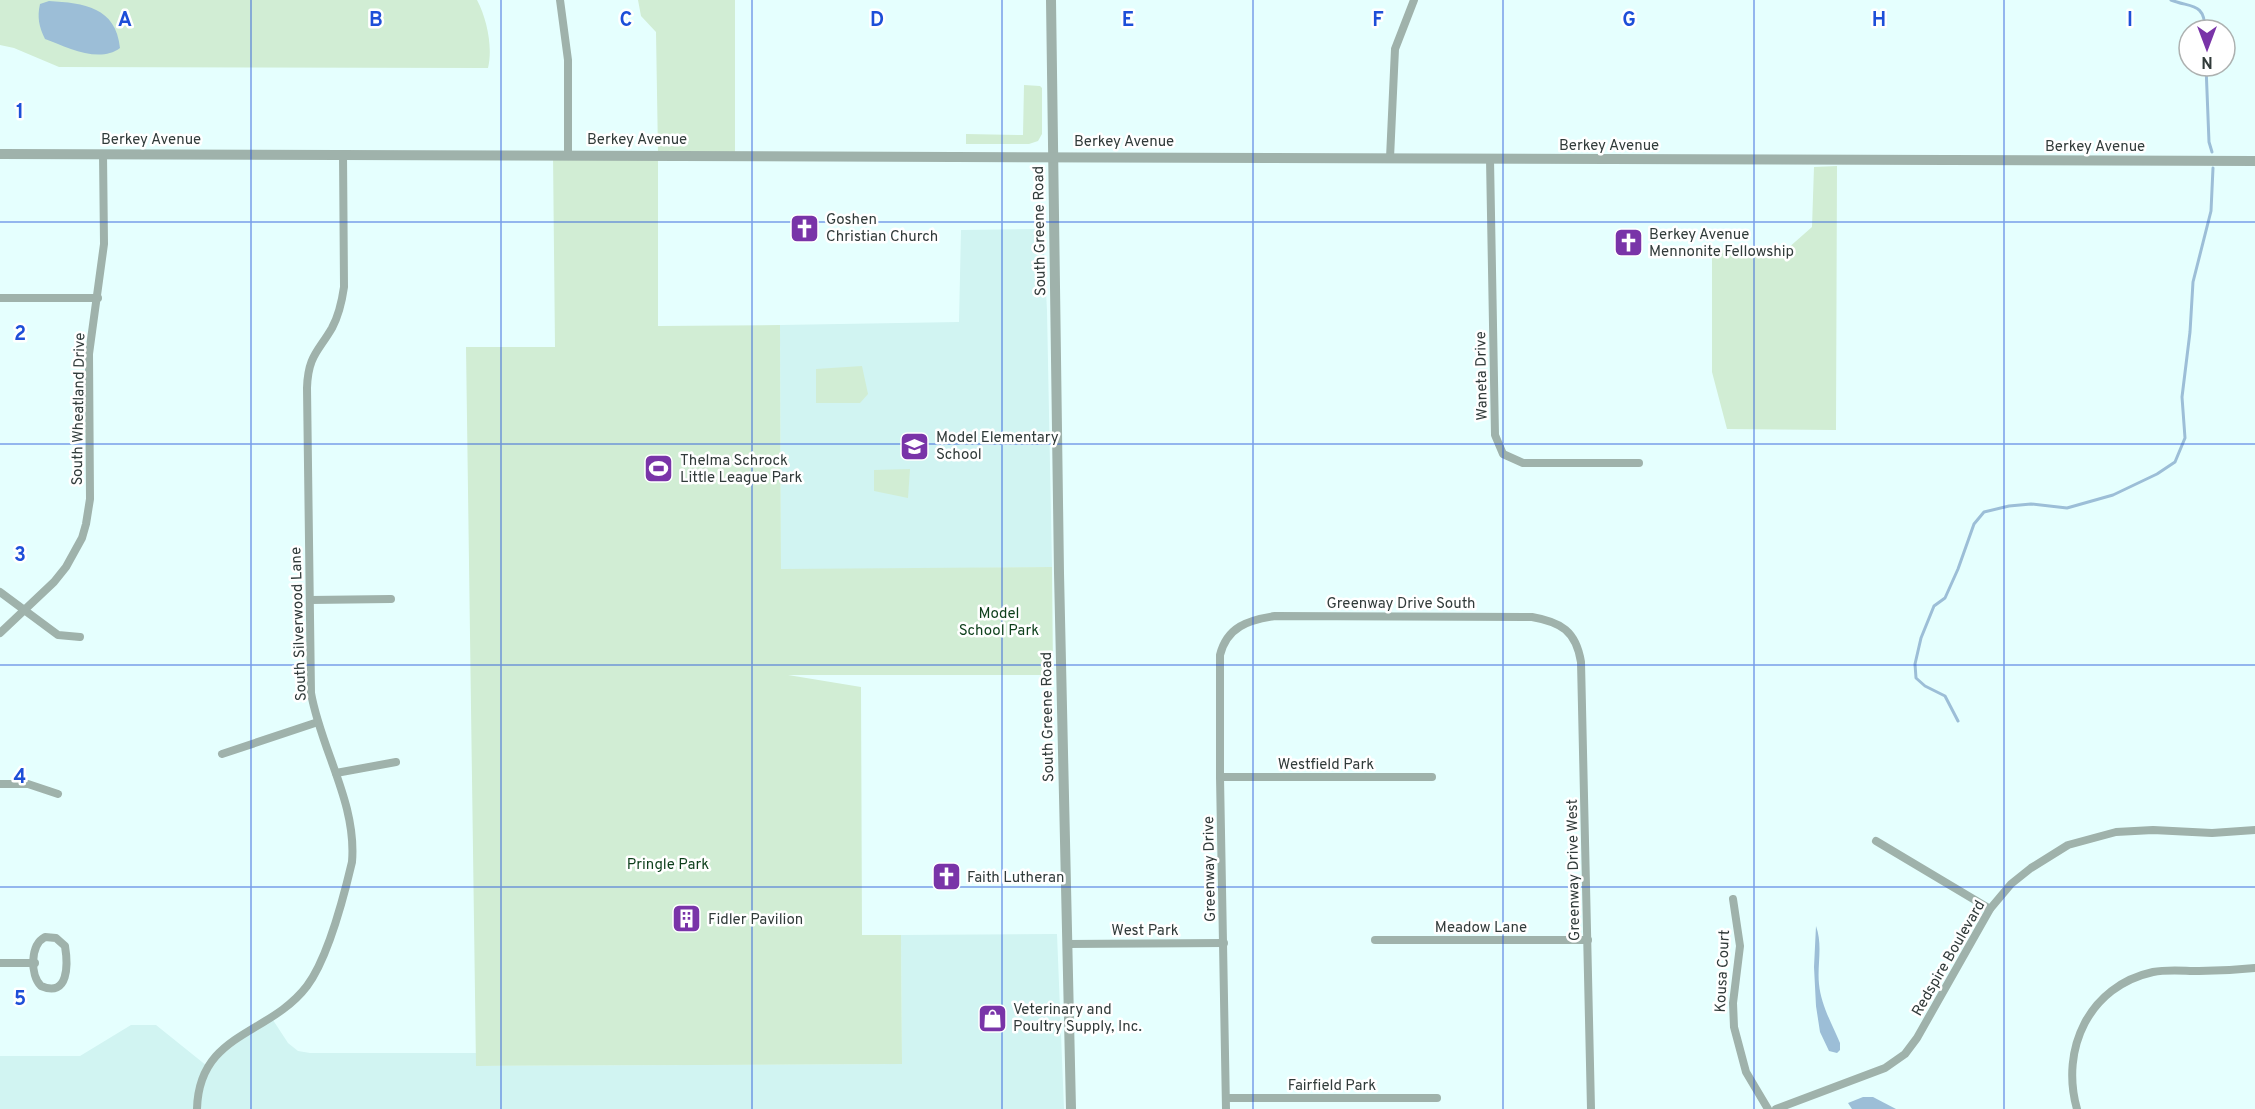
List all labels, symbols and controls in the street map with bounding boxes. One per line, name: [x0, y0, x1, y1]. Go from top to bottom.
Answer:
text: A: [118, 8, 132, 34]
text: B: [369, 8, 383, 34]
text: C: [620, 8, 632, 34]
text: D: [870, 8, 884, 34]
text: E: [1122, 8, 1134, 34]
text: F: [1372, 8, 1384, 34]
text: G: [1622, 8, 1636, 34]
text: H: [1872, 8, 1886, 34]
text: I: [2127, 8, 2133, 34]
north arrow: [2177, 18, 2237, 78]
text: N: [2201, 51, 2213, 71]
text: 1: [16, 100, 24, 126]
street label: Berkey Avenue: [101, 131, 201, 150]
street label: Berkey Avenue: [587, 131, 687, 150]
street label: Berkey Avenue: [1074, 133, 1174, 152]
street label: Berkey Avenue: [1559, 137, 1659, 156]
street label: Berkey Avenue: [2045, 138, 2145, 157]
street label: South Greene Road: [1030, 166, 1051, 296]
place label: Goshen Christian Church: [826, 211, 938, 247]
church icon: Goshen Christian Church: [789, 212, 821, 244]
place label: Berkey Avenue Mennonite Fellowship: [1649, 226, 1794, 262]
church icon: Berkey Avenue Mennonite Fellowship: [1612, 227, 1644, 259]
text: 2: [14, 322, 26, 348]
street label: Waneta Drive: [1472, 331, 1493, 421]
street label: South Wheatland Drive: [69, 332, 90, 486]
place label: Model Elementary School: [936, 429, 1059, 465]
school or university icon: Model Elementary School: [899, 430, 931, 462]
place label: Thelma Schrock Little League Park: [680, 452, 802, 488]
sports icon: Thelma Schrock Little League Park: [643, 453, 675, 485]
text: 3: [14, 543, 26, 569]
street label: South Silverwood Lane: [287, 547, 312, 701]
street label: Greenway Drive South: [1327, 595, 1475, 614]
park label: Model School Park: [959, 605, 1039, 641]
street label: South Greene Road: [1038, 652, 1059, 782]
street label: Westfield Park: [1278, 756, 1374, 775]
text: 4: [14, 765, 26, 791]
street label: Greenway Drive West: [1564, 799, 1585, 941]
street label: Greenway Drive: [1200, 816, 1221, 922]
park label: Pringle Park: [627, 856, 709, 875]
church icon: Faith Lutheran: [930, 861, 962, 893]
place label: Faith Lutheran: [967, 869, 1064, 888]
street label: Redspire Boulevard: [1908, 897, 1990, 1020]
building icon: Fidler Pavilion: [671, 903, 703, 935]
place label: Fidler Pavilion: [708, 911, 803, 930]
street label: Meadow Lane: [1435, 919, 1527, 938]
street label: West Park: [1111, 922, 1179, 941]
street label: Kousa Court: [1712, 929, 1735, 1013]
text: 5: [14, 987, 26, 1013]
place label: Veterinary and Poultry Supply, Inc.: [1013, 1001, 1142, 1037]
shop icon: Veterinary and Poultry Supply, Inc.: [976, 1002, 1008, 1034]
street label: Fairfield Park: [1288, 1077, 1376, 1096]

